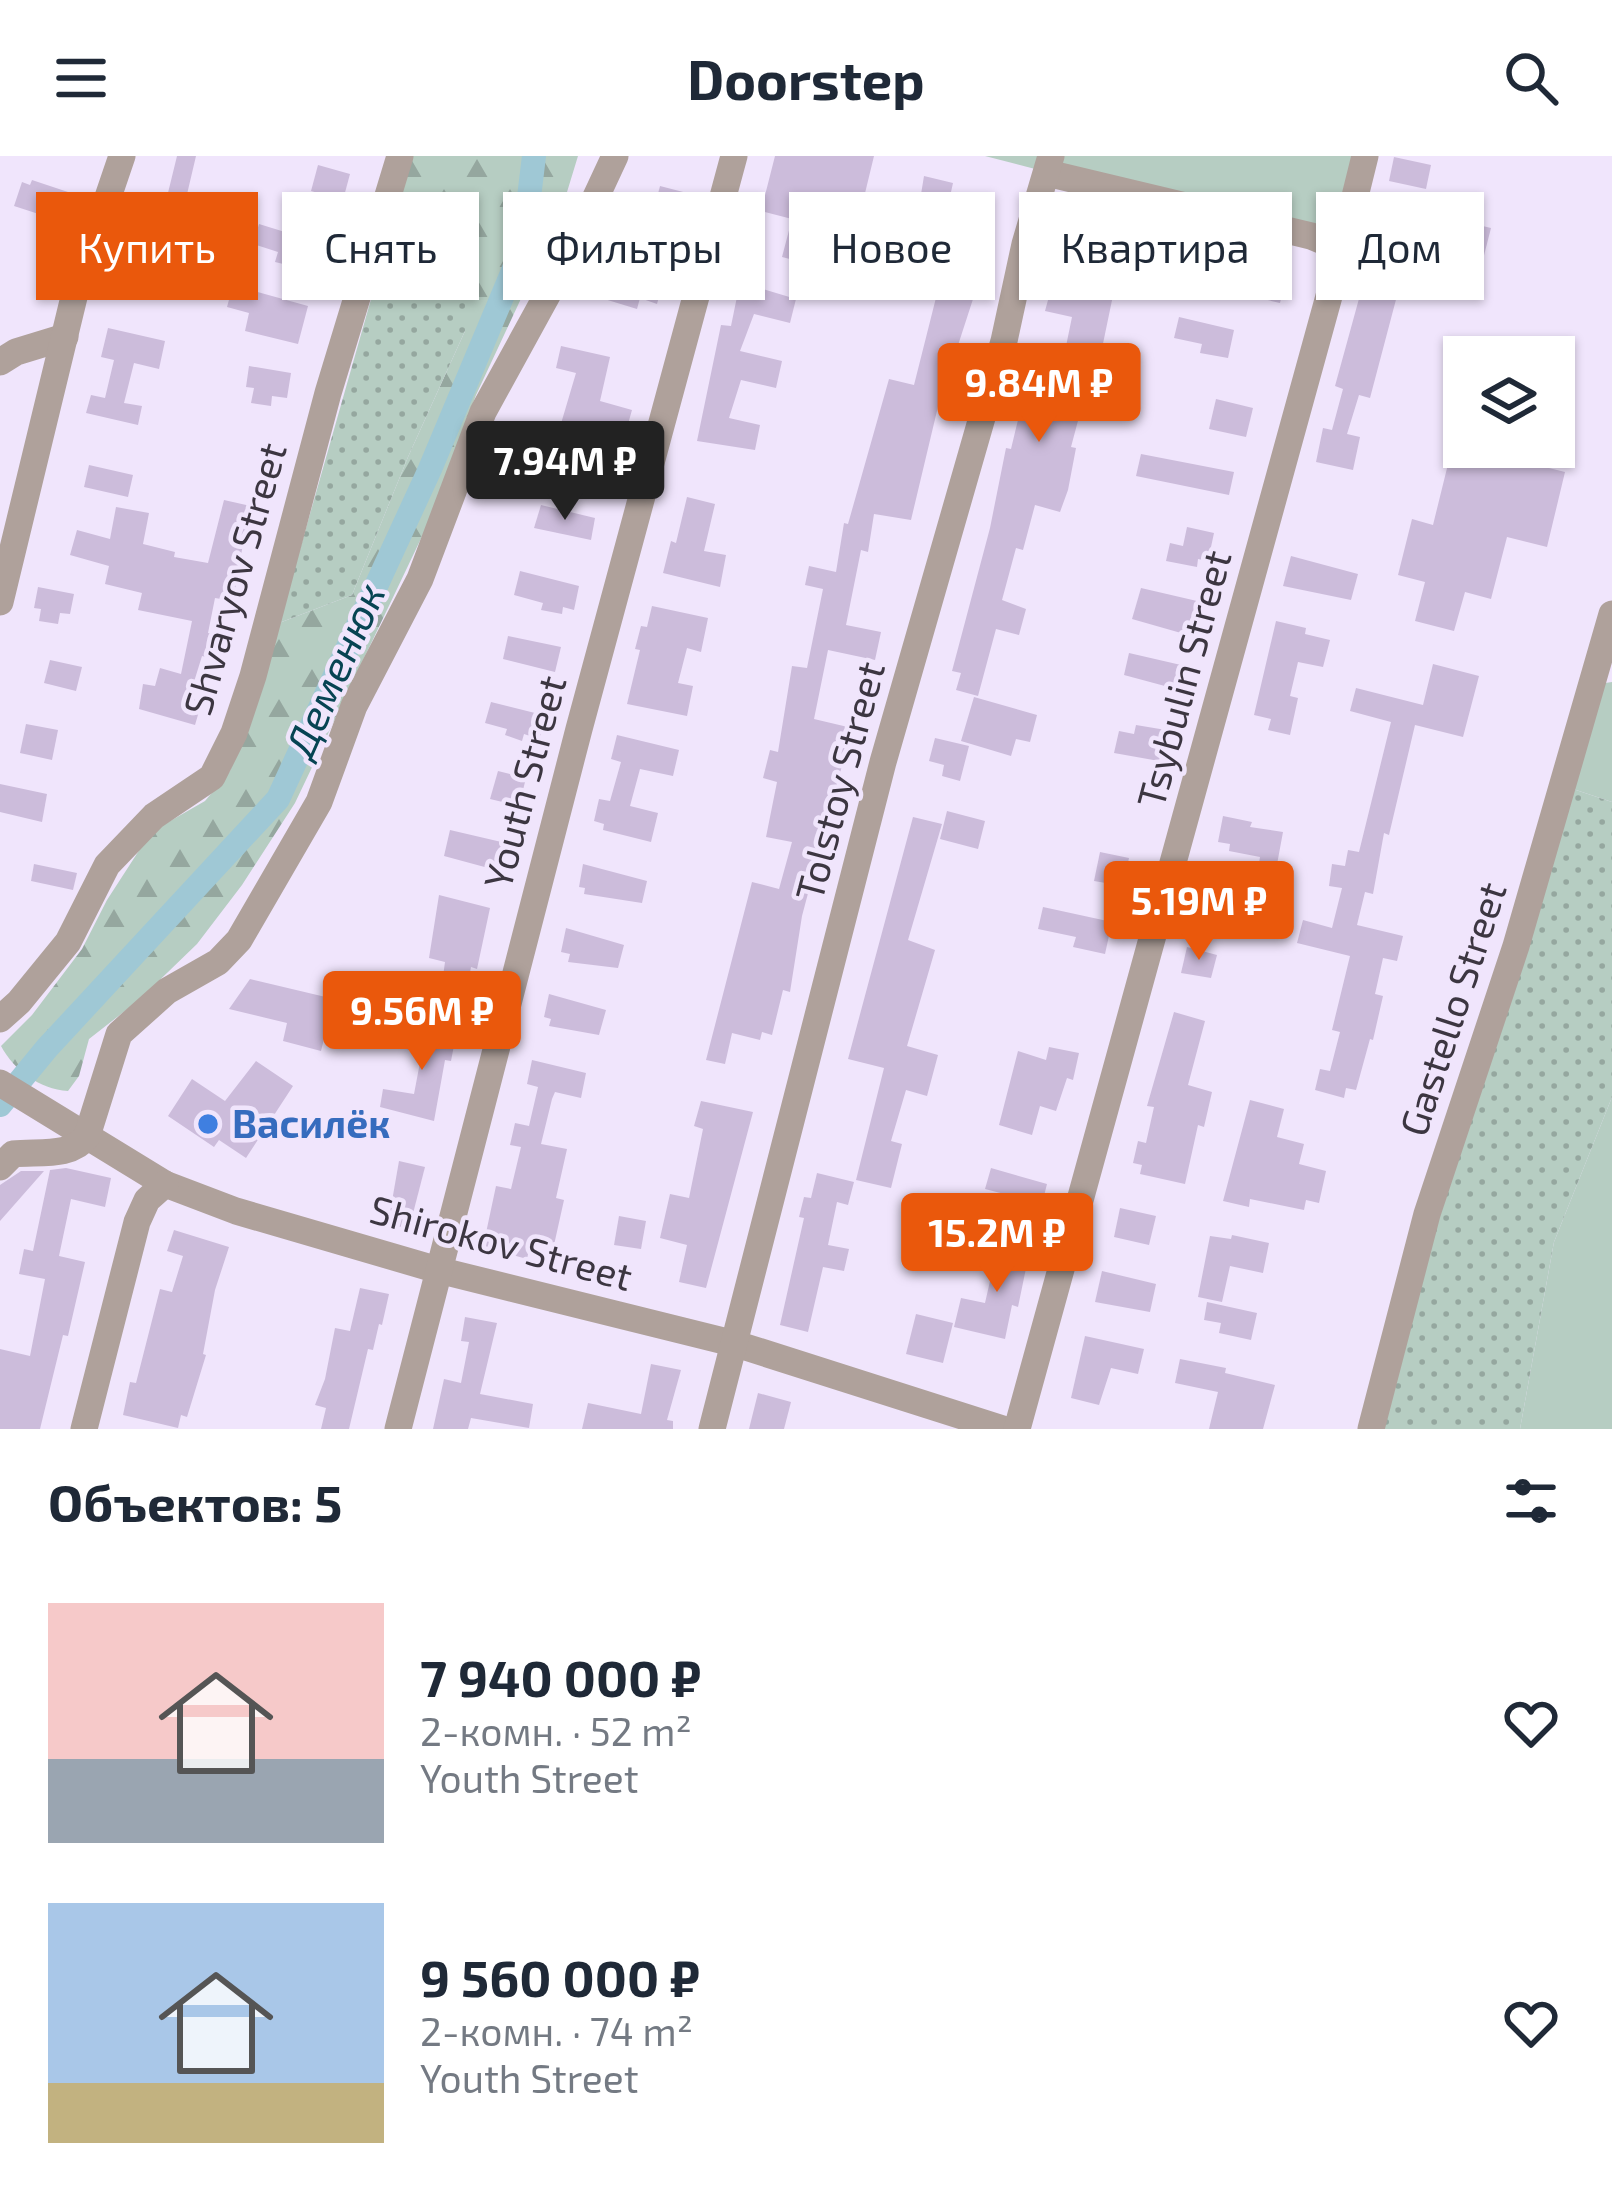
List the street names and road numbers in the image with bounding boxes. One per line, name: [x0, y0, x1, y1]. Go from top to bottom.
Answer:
street label: Shvaryov Street: [172, 437, 295, 720]
street label: Tsybulin Street: [1126, 545, 1239, 812]
street label: Tolstoy Street: [784, 656, 893, 905]
street label: Youth Street: [473, 670, 575, 893]
street label: Gastello Street: [1388, 876, 1515, 1141]
street label: Shirokov Street: [365, 1184, 638, 1299]

